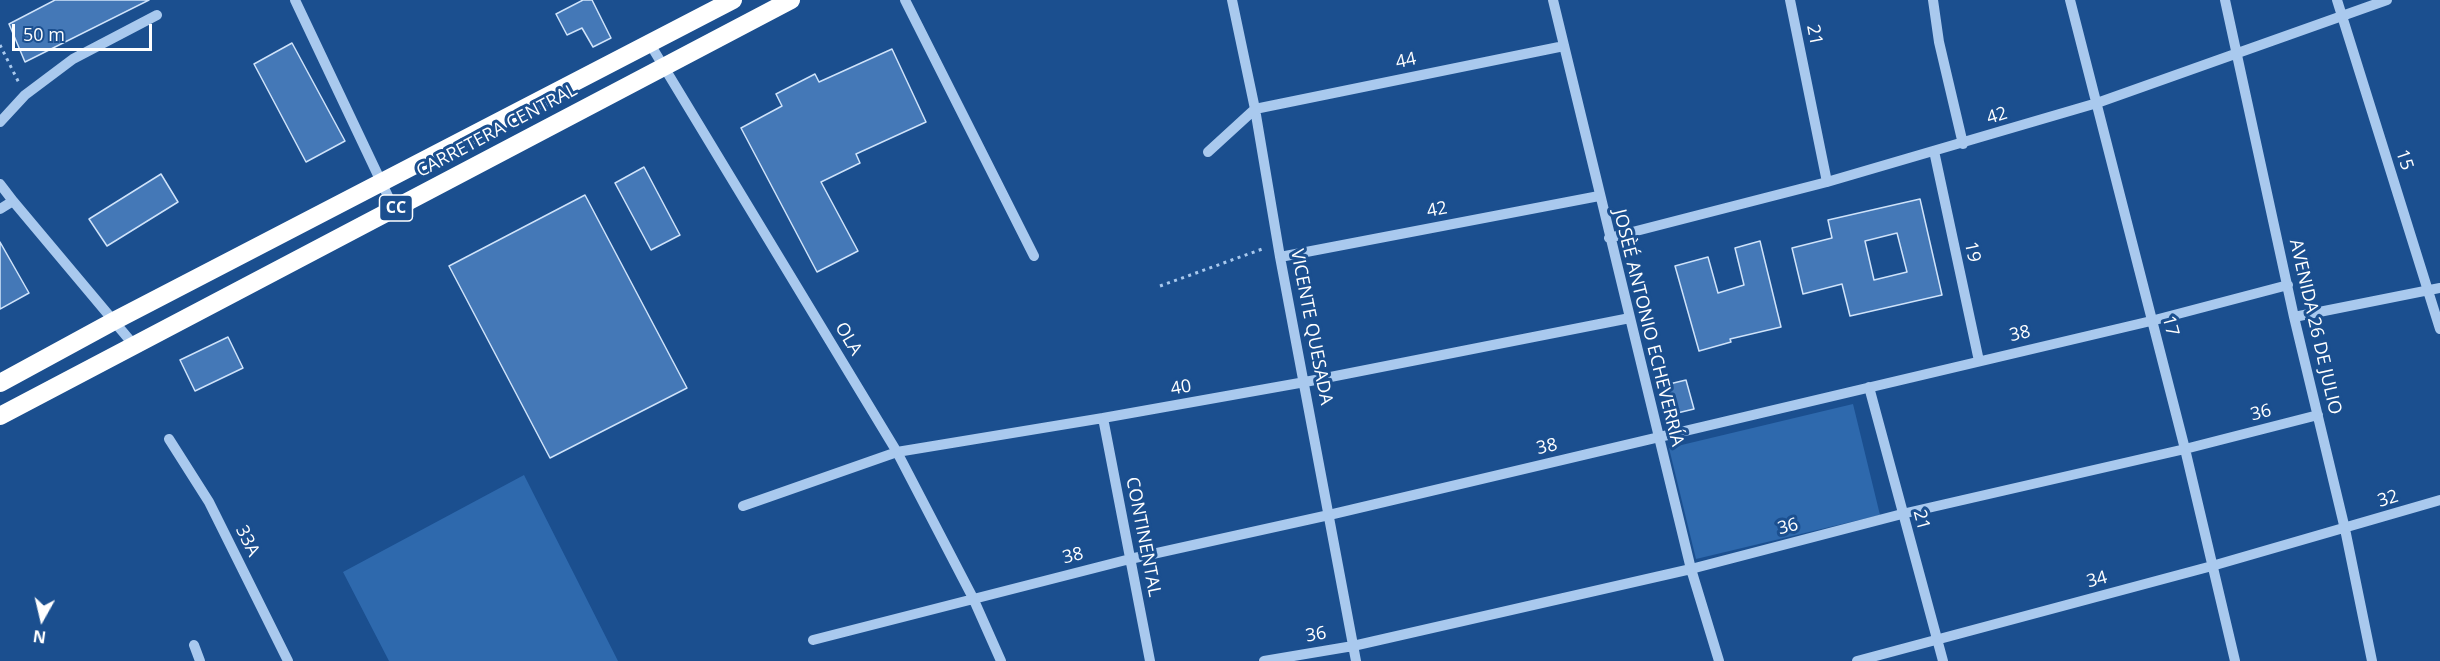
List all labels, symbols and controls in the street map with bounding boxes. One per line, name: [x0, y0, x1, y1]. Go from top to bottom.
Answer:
scale bar: [15, 12, 154, 50]
text: 50 m: [23, 22, 65, 46]
street label: 21: [1801, 23, 1827, 47]
street label: 44: [1394, 48, 1418, 74]
street label: CARRETERA CENTRAL: [413, 80, 581, 182]
street label: 42: [1984, 103, 2010, 129]
street label: 15: [2391, 147, 2417, 173]
road number: CC: [380, 195, 412, 221]
street label: 42: [1425, 197, 1449, 223]
street label: JOSÈÉ ANTONIO ECHEVERRÍA: [1608, 207, 1688, 449]
street label: AVENIDA 26 DE JULIO: [2284, 237, 2346, 417]
street label: 19: [1959, 240, 1985, 264]
street label: VICENTE QUESADA: [1285, 247, 1337, 407]
street label: 17: [2157, 313, 2183, 339]
street label: OLA: [830, 319, 866, 359]
street label: 38: [2008, 321, 2032, 347]
street label: 40: [1169, 376, 1193, 400]
street label: 36: [2248, 400, 2274, 426]
street label: 38: [1535, 434, 1559, 460]
street label: CONTINENTAL: [1121, 475, 1165, 599]
street label: 32: [2375, 486, 2401, 512]
street label: 21: [1908, 507, 1934, 533]
street label: 36: [1775, 514, 1801, 540]
street label: 33A: [230, 522, 264, 560]
street label: 38: [1060, 543, 1086, 569]
street label: 34: [2084, 567, 2110, 593]
north arrow: [12, 589, 72, 649]
street label: 36: [1304, 623, 1328, 647]
text: N: [32, 625, 47, 649]

